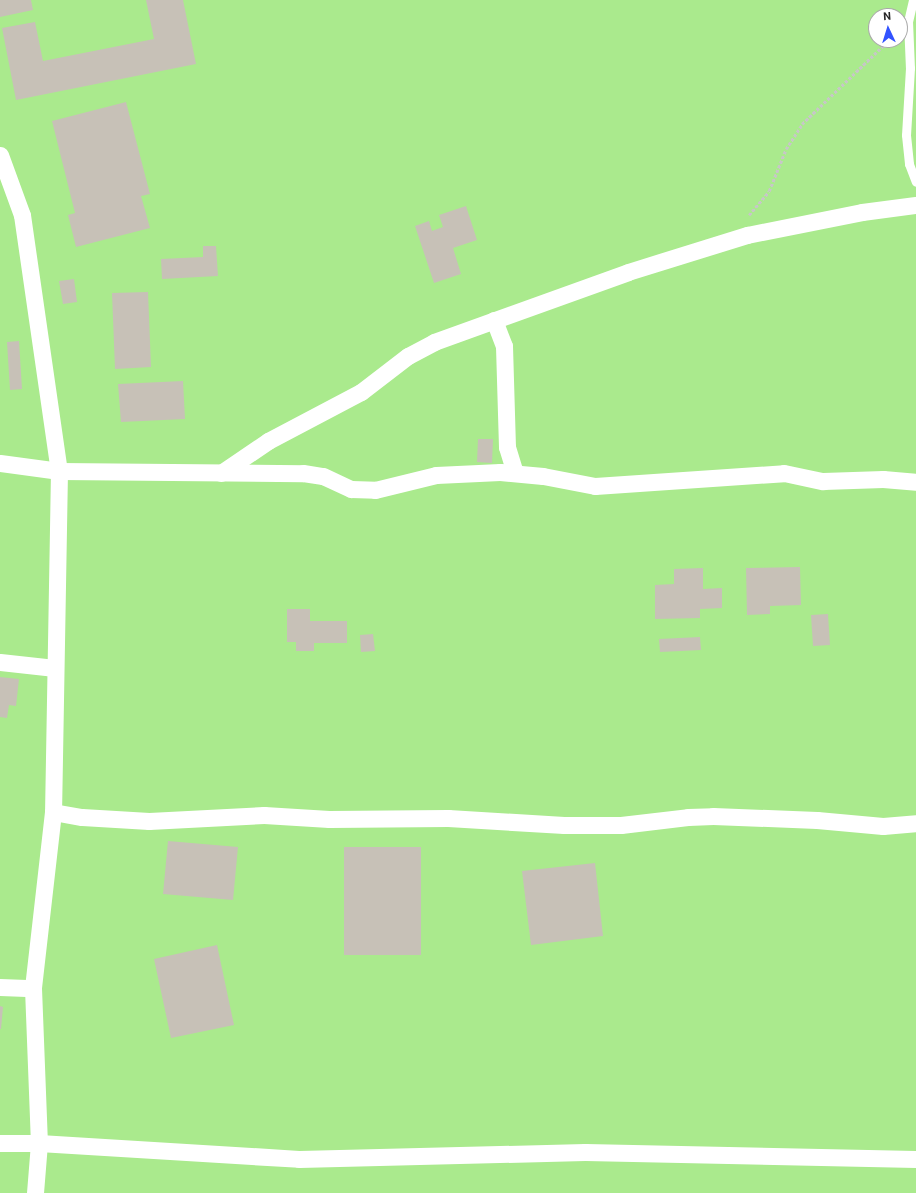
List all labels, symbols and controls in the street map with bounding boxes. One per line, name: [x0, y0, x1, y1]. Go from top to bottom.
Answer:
north arrow: [868, 8, 908, 48]
text: N: [883, 10, 892, 23]

